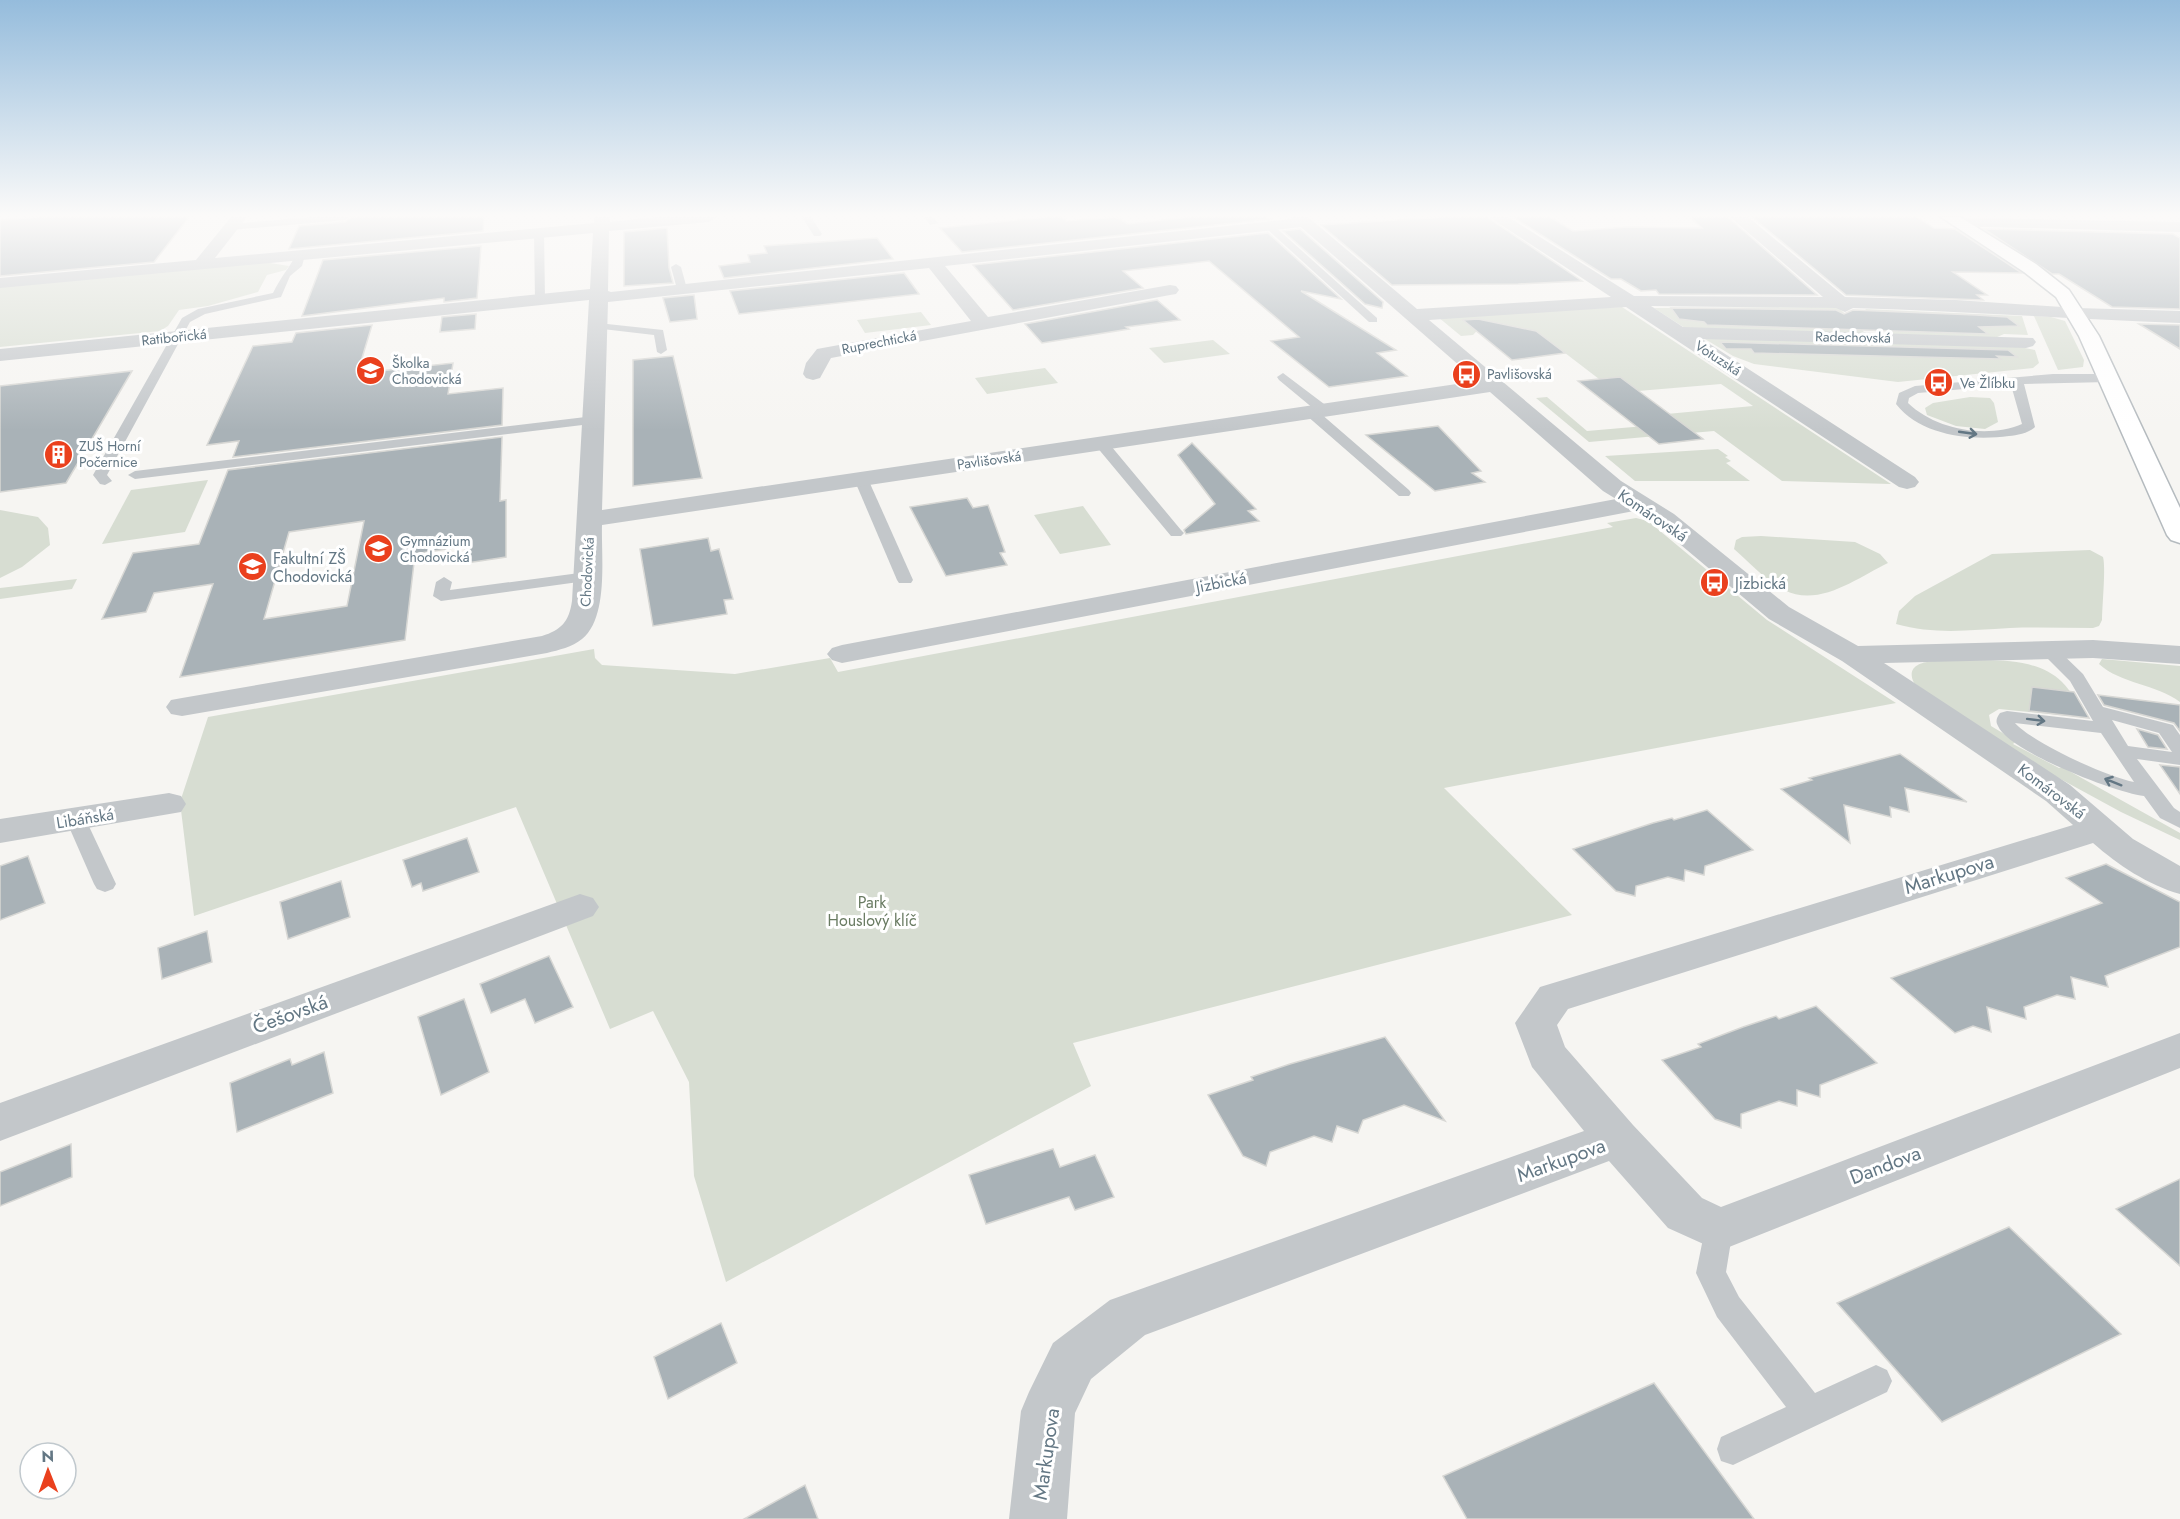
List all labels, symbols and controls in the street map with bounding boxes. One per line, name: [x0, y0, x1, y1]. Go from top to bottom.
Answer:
street label: Ratibořická: [140, 324, 208, 350]
street label: Ruprechtická: [840, 325, 918, 359]
street label: Radechovská: [1815, 326, 1891, 348]
street label: Votuzská: [1691, 336, 1745, 380]
place label: Školka Chodovická: [392, 353, 461, 389]
school or university icon: Školka Chodovická: [355, 355, 387, 387]
bus stop icon: Pavlišovská: [1450, 358, 1482, 390]
place label: Pavlišovská: [1487, 364, 1552, 384]
bus stop icon: Ve Žlíbku: [1923, 367, 1955, 399]
place label: Ve Žlíbku: [1960, 373, 2015, 393]
one-way arrow: [1958, 427, 1978, 438]
place label: ZUŠ Horní Počernice: [79, 436, 142, 472]
building icon: ZUŠ Horní Počernice: [42, 438, 74, 470]
street label: Pavlišovská: [956, 446, 1022, 474]
street label: Komárovská: [1613, 484, 1692, 547]
place label: Gymnázium Chodovická: [400, 531, 471, 567]
school or university icon: Gymnázium Chodovická: [363, 533, 395, 565]
street label: Chodovická: [575, 537, 599, 607]
place label: Fakultní ZŠ Chodovická: [273, 547, 352, 588]
school or university icon: Fakultní ZŠ Chodovická: [236, 551, 268, 583]
street label: Jizbická: [1192, 566, 1248, 599]
bus stop icon: Jizbická: [1698, 567, 1730, 599]
place label: Jizbická: [1733, 572, 1786, 595]
one-way arrow: [2026, 714, 2045, 725]
street label: Komárovská: [2013, 758, 2090, 825]
one-way arrow: [2104, 776, 2123, 787]
street label: Libáňská: [55, 803, 115, 834]
street label: Markupova: [1901, 847, 1997, 902]
park label: Park Houslový klíč: [827, 891, 917, 932]
street label: Češovská: [249, 987, 332, 1041]
street label: Markupova: [1513, 1131, 1609, 1190]
street label: Dandova: [1845, 1139, 1925, 1192]
street label: Markupova: [1026, 1406, 1067, 1502]
north arrow: [18, 1441, 78, 1501]
text: N: [41, 1445, 54, 1468]

